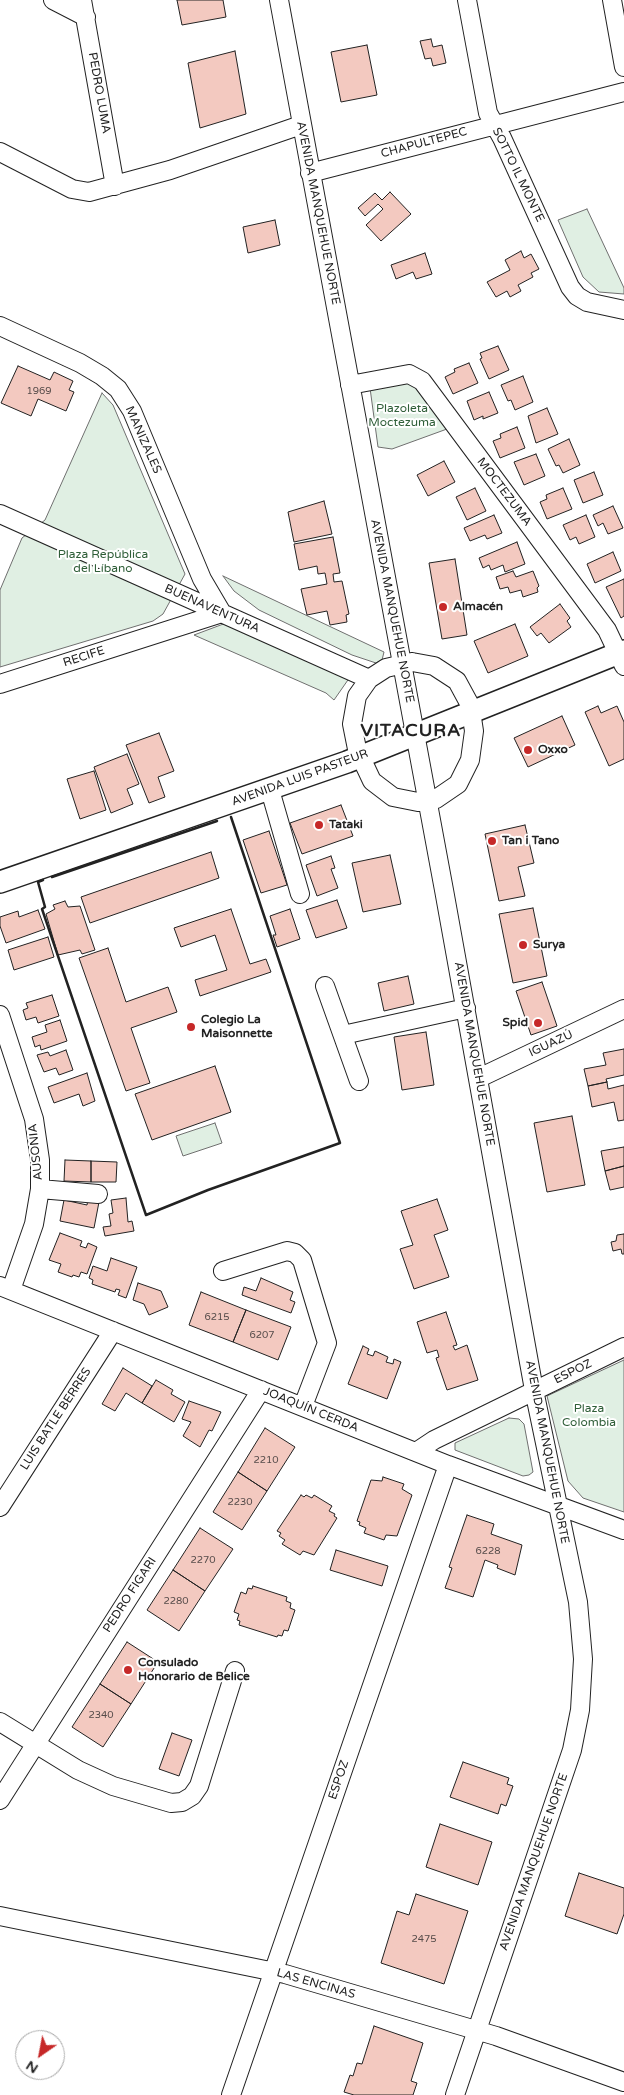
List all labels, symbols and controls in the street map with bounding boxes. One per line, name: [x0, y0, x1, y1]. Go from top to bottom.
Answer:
street label: PEDRO LUMA: [85, 51, 113, 135]
street label: AVENIDA MANQUEHUE NORTE: [293, 120, 343, 306]
street label: CHAPULTEPEC: [379, 125, 469, 161]
street label: SOTTO IL MONTE: [489, 125, 547, 225]
house number: 1969: [26, 385, 52, 397]
park label: Plazoleta Moctezuma: [368, 402, 436, 430]
street label: MANIZALES: [122, 404, 164, 476]
street label: MOCTEZUMA: [474, 455, 534, 529]
street label: AVENIDA MANQUEHUE NORTE: [367, 518, 417, 704]
park label: Plaza República del Líbano: [58, 548, 148, 576]
street label: BUENAVENTURA: [162, 582, 262, 636]
place label: Almacén: [453, 600, 503, 614]
marker: Almacén: [437, 601, 449, 613]
street label: RECIFE: [61, 644, 107, 670]
district label: VITACURA: [359, 720, 463, 742]
place label: Oxxo: [538, 743, 568, 757]
marker: Oxxo: [522, 744, 534, 756]
street label: AVENIDA LUIS PASTEUR: [230, 747, 370, 809]
place label: Tataki: [329, 818, 363, 832]
marker: Tataki: [313, 819, 325, 831]
place label: Tan i Tano: [502, 834, 559, 848]
marker: Tan i Tano: [486, 835, 498, 847]
place label: Surya: [533, 938, 565, 952]
marker: Surya: [517, 939, 529, 951]
street label: AVENIDA MANQUEHUE NORTE: [451, 961, 497, 1147]
place label: Colegio La Maisonnette: [201, 1013, 273, 1041]
place label: Spid: [503, 1016, 528, 1030]
marker: Spid: [532, 1017, 544, 1029]
marker: Colegio La Maisonnette: [185, 1021, 197, 1033]
street label: IGUAZÚ: [527, 1028, 575, 1060]
street label: AUSONIA: [26, 1123, 46, 1181]
house number: 6215: [204, 1311, 230, 1323]
house number: 6207: [249, 1329, 275, 1341]
street label: ESPOZ: [552, 1357, 594, 1387]
street label: AVENIDA MANQUEHUE NORTE: [522, 1359, 572, 1545]
street label: LUIS BATLE BERRES: [17, 1365, 95, 1473]
street label: JOAQUÍN CERDA: [261, 1384, 361, 1436]
park label: Plaza Colombia: [562, 1402, 616, 1430]
house number: 2210: [253, 1454, 279, 1466]
house number: 2230: [227, 1496, 253, 1508]
house number: 6228: [475, 1545, 501, 1557]
house number: 2270: [190, 1554, 216, 1566]
street label: PEDRO FIGARI: [100, 1555, 160, 1635]
house number: 2280: [163, 1595, 189, 1607]
place label: Consulado Honorario de Belice: [138, 1656, 250, 1684]
marker: Consulado Honorario de Belice: [122, 1664, 134, 1676]
house number: 2340: [88, 1709, 114, 1721]
street label: ESPOZ: [326, 1759, 352, 1801]
street label: AVENIDA MANQUEHUE NORTE: [497, 1771, 571, 1953]
house number: 2475: [411, 1933, 437, 1945]
street label: LAS ENCINAS: [275, 1966, 357, 2002]
north arrow: [15, 2030, 65, 2080]
text: N: [23, 2057, 41, 2077]

